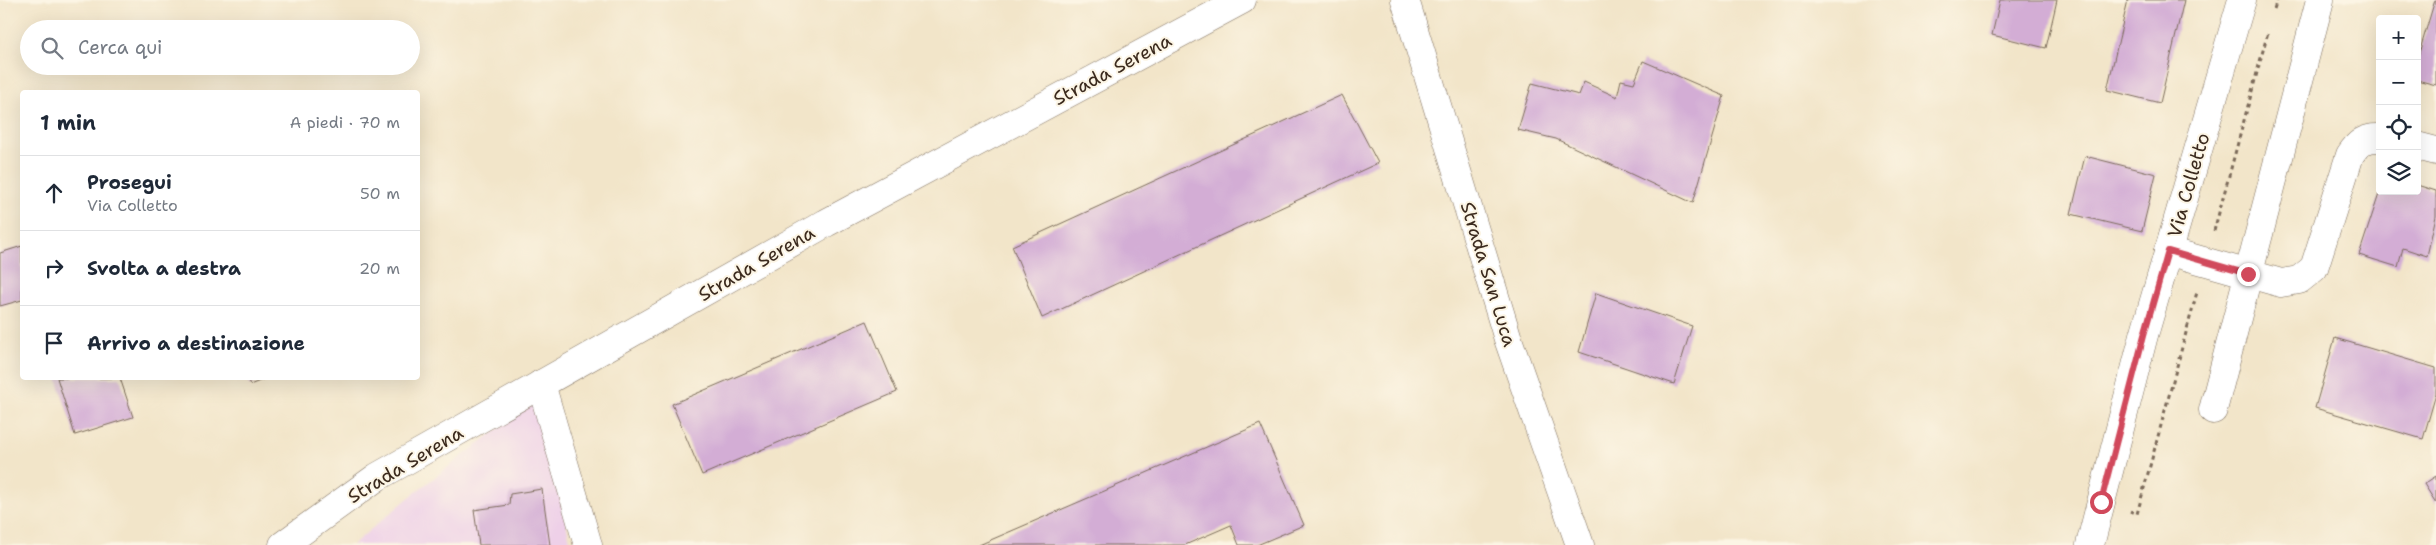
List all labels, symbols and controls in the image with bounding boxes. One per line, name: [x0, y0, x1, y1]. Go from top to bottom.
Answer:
map controls: [2376, 15, 2421, 195]
button: +: [2376, 15, 2421, 60]
search box: [20, 20, 420, 75]
street label: Strada Serena: [1049, 28, 1176, 111]
icon: search: [38, 34, 66, 62]
text: Cerca qui: [78, 35, 162, 60]
button: −: [2376, 60, 2421, 105]
button: locate: [2376, 105, 2421, 150]
text: 1 min: [40, 109, 96, 137]
text: A piedi · 70 m: [290, 112, 400, 133]
street label: Via Colletto: [2162, 130, 2215, 240]
button: layers: [2376, 150, 2421, 195]
text: Prosegui: [87, 170, 172, 195]
icon: ahead: [40, 179, 68, 207]
text: 50 m: [360, 183, 400, 204]
text: Via Colletto: [87, 195, 178, 216]
street label: Strada San Luca: [1455, 199, 1522, 350]
street label: Strada Serena: [693, 220, 819, 307]
icon: right: [40, 254, 68, 282]
text: Svolta a destra: [87, 256, 241, 281]
text: 20 m: [359, 258, 400, 279]
route end: [2237, 263, 2260, 286]
icon: arrive: [40, 329, 68, 357]
text: Arrivo a destinazione: [87, 331, 305, 356]
street label: Strada Serena: [343, 420, 468, 509]
route start: [2090, 491, 2113, 514]

